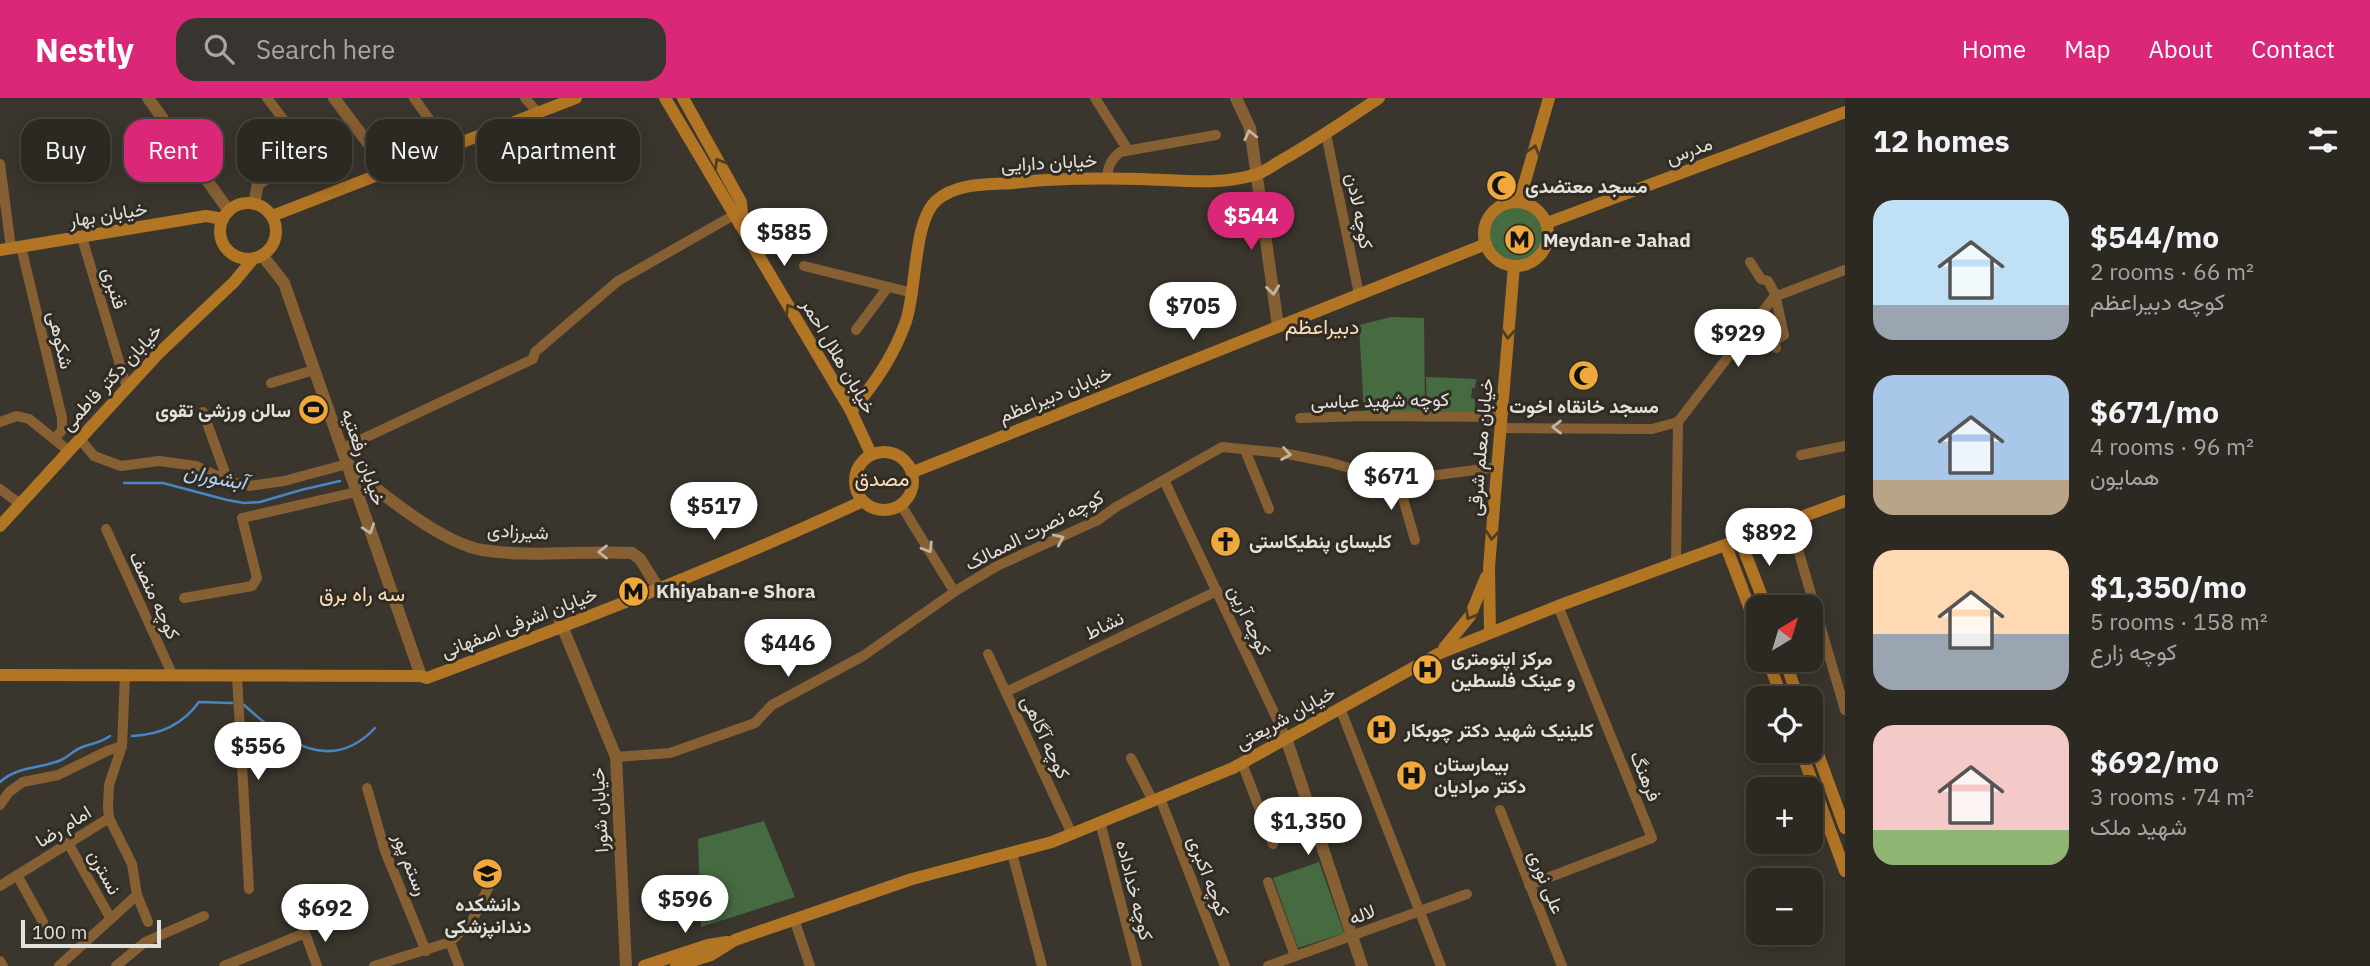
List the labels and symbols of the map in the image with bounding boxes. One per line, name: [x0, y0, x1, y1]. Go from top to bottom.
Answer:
one-way arrow: [1244, 129, 1259, 141]
street label: مدرس: [1662, 131, 1716, 169]
one-way arrow: [1526, 144, 1541, 156]
street label: خیابان دارایی: [1000, 147, 1098, 177]
one-way arrow: [714, 158, 727, 171]
mosque icon: مسجد معتضدی: [1485, 169, 1519, 203]
street label: کوچه لادن: [1339, 171, 1379, 251]
place label: مسجد معتضدی: [1525, 174, 1647, 198]
pin: $544: [1210, 192, 1292, 252]
street label: خیابان بهار: [66, 196, 149, 232]
pin: $585: [743, 208, 825, 268]
metro station icon: Meydan-e Jahad: [1503, 223, 1537, 257]
place label: Meydan-e Jahad: [1543, 228, 1691, 252]
street label: قنبری: [97, 264, 133, 312]
pin: $705: [1152, 282, 1234, 342]
one-way arrow: [1265, 284, 1280, 296]
street label: خیابان هلال احمر: [796, 293, 882, 418]
one-way arrow: [785, 304, 798, 317]
street label: شکوهی: [43, 309, 79, 371]
pin: $929: [1697, 310, 1779, 369]
district label: دبیراعظم: [1285, 312, 1359, 341]
street label: خیابان دکتر فاطمی: [55, 318, 167, 436]
one-way arrow: [1501, 329, 1516, 340]
mosque icon: مسجد خانقاه اخوت: [1567, 358, 1601, 392]
street label: خیابان دبیراعظم: [995, 360, 1115, 429]
street label: خیابان معلم شرقی: [1462, 377, 1499, 517]
street label: کوچه شهید عباسی: [1310, 387, 1450, 415]
sports icon: سالن ورزشی تقوی: [297, 393, 331, 427]
place label: مسجد خانقاه اخوت: [1509, 394, 1659, 419]
place label: سالن ورزشی تقوی: [155, 398, 291, 423]
street label: خیابان رفعتیه: [336, 405, 392, 509]
one-way arrow: [1551, 420, 1562, 435]
one-way arrow: [1280, 447, 1292, 462]
pin: $671: [1350, 452, 1432, 512]
water label: آبشوران: [182, 456, 255, 497]
district label: مصدق: [855, 464, 909, 492]
pin: $517: [673, 482, 755, 542]
street label: کوچه نصرت الممالک: [961, 485, 1108, 577]
pin: $892: [1728, 508, 1810, 568]
street label: شیرزادی: [487, 517, 549, 545]
one-way arrow: [361, 522, 375, 534]
church icon: کلیسای پنطیکاستی: [1209, 524, 1243, 558]
place label: کلیسای پنطیکاستی: [1249, 529, 1392, 555]
one-way arrow: [1485, 530, 1500, 541]
one-way arrow: [1052, 533, 1064, 547]
one-way arrow: [919, 541, 932, 554]
one-way arrow: [597, 544, 607, 560]
street label: کوچه منصف: [122, 547, 186, 644]
metro station icon: Khiyaban-e Shora: [616, 574, 650, 608]
district label: سه راه برق: [319, 579, 405, 607]
place label: Khiyaban-e Shora: [656, 579, 816, 603]
street label: خیابان اشرفی اصفهانی: [438, 581, 600, 663]
street label: کوچه آرین: [1221, 581, 1277, 660]
north arrow: [1746, 595, 1824, 672]
street label: نشاط: [1081, 605, 1127, 645]
one-way arrow: [1465, 607, 1478, 620]
pin: $446: [747, 620, 829, 679]
place label: مرکز اپتومتری و عینک فلسطین: [1451, 646, 1576, 693]
hospital icon: مرکز اپتومتری و عینک فلسطین: [1411, 652, 1445, 686]
street label: خیابان شریعتی: [1231, 680, 1339, 754]
street label: کوچه آگاهی: [1014, 692, 1076, 783]
hospital icon: کلینیک شهید دکتر چوبکار: [1364, 713, 1398, 747]
place label: کلینیک شهید دکتر چوبکار: [1403, 718, 1594, 744]
pin: $556: [217, 722, 299, 782]
street label: فرهنگ: [1625, 747, 1667, 805]
place label: بیمارستان دکتر مرادیان: [1434, 752, 1526, 799]
hospital icon: بیمارستان دکتر مرادیان: [1394, 758, 1428, 792]
street label: خیابان شورا: [585, 767, 613, 853]
pin: $1,350: [1251, 798, 1365, 857]
street label: امام رضا: [31, 800, 96, 853]
street label: رستم پور: [386, 828, 434, 899]
street label: کوچه اکبری: [1181, 832, 1235, 920]
street label: کوچه خداداده: [1109, 837, 1159, 943]
street label: نسترن: [83, 845, 127, 899]
street label: علی نوری: [1523, 847, 1571, 917]
school or university icon: دانشکده دندانپزشکی: [471, 856, 505, 890]
pin: $596: [644, 876, 726, 935]
pin: $692: [284, 884, 366, 944]
place label: دانشکده دندانپزشکی: [445, 892, 531, 940]
street label: لاله: [1346, 898, 1378, 930]
scale bar: [21, 917, 161, 949]

